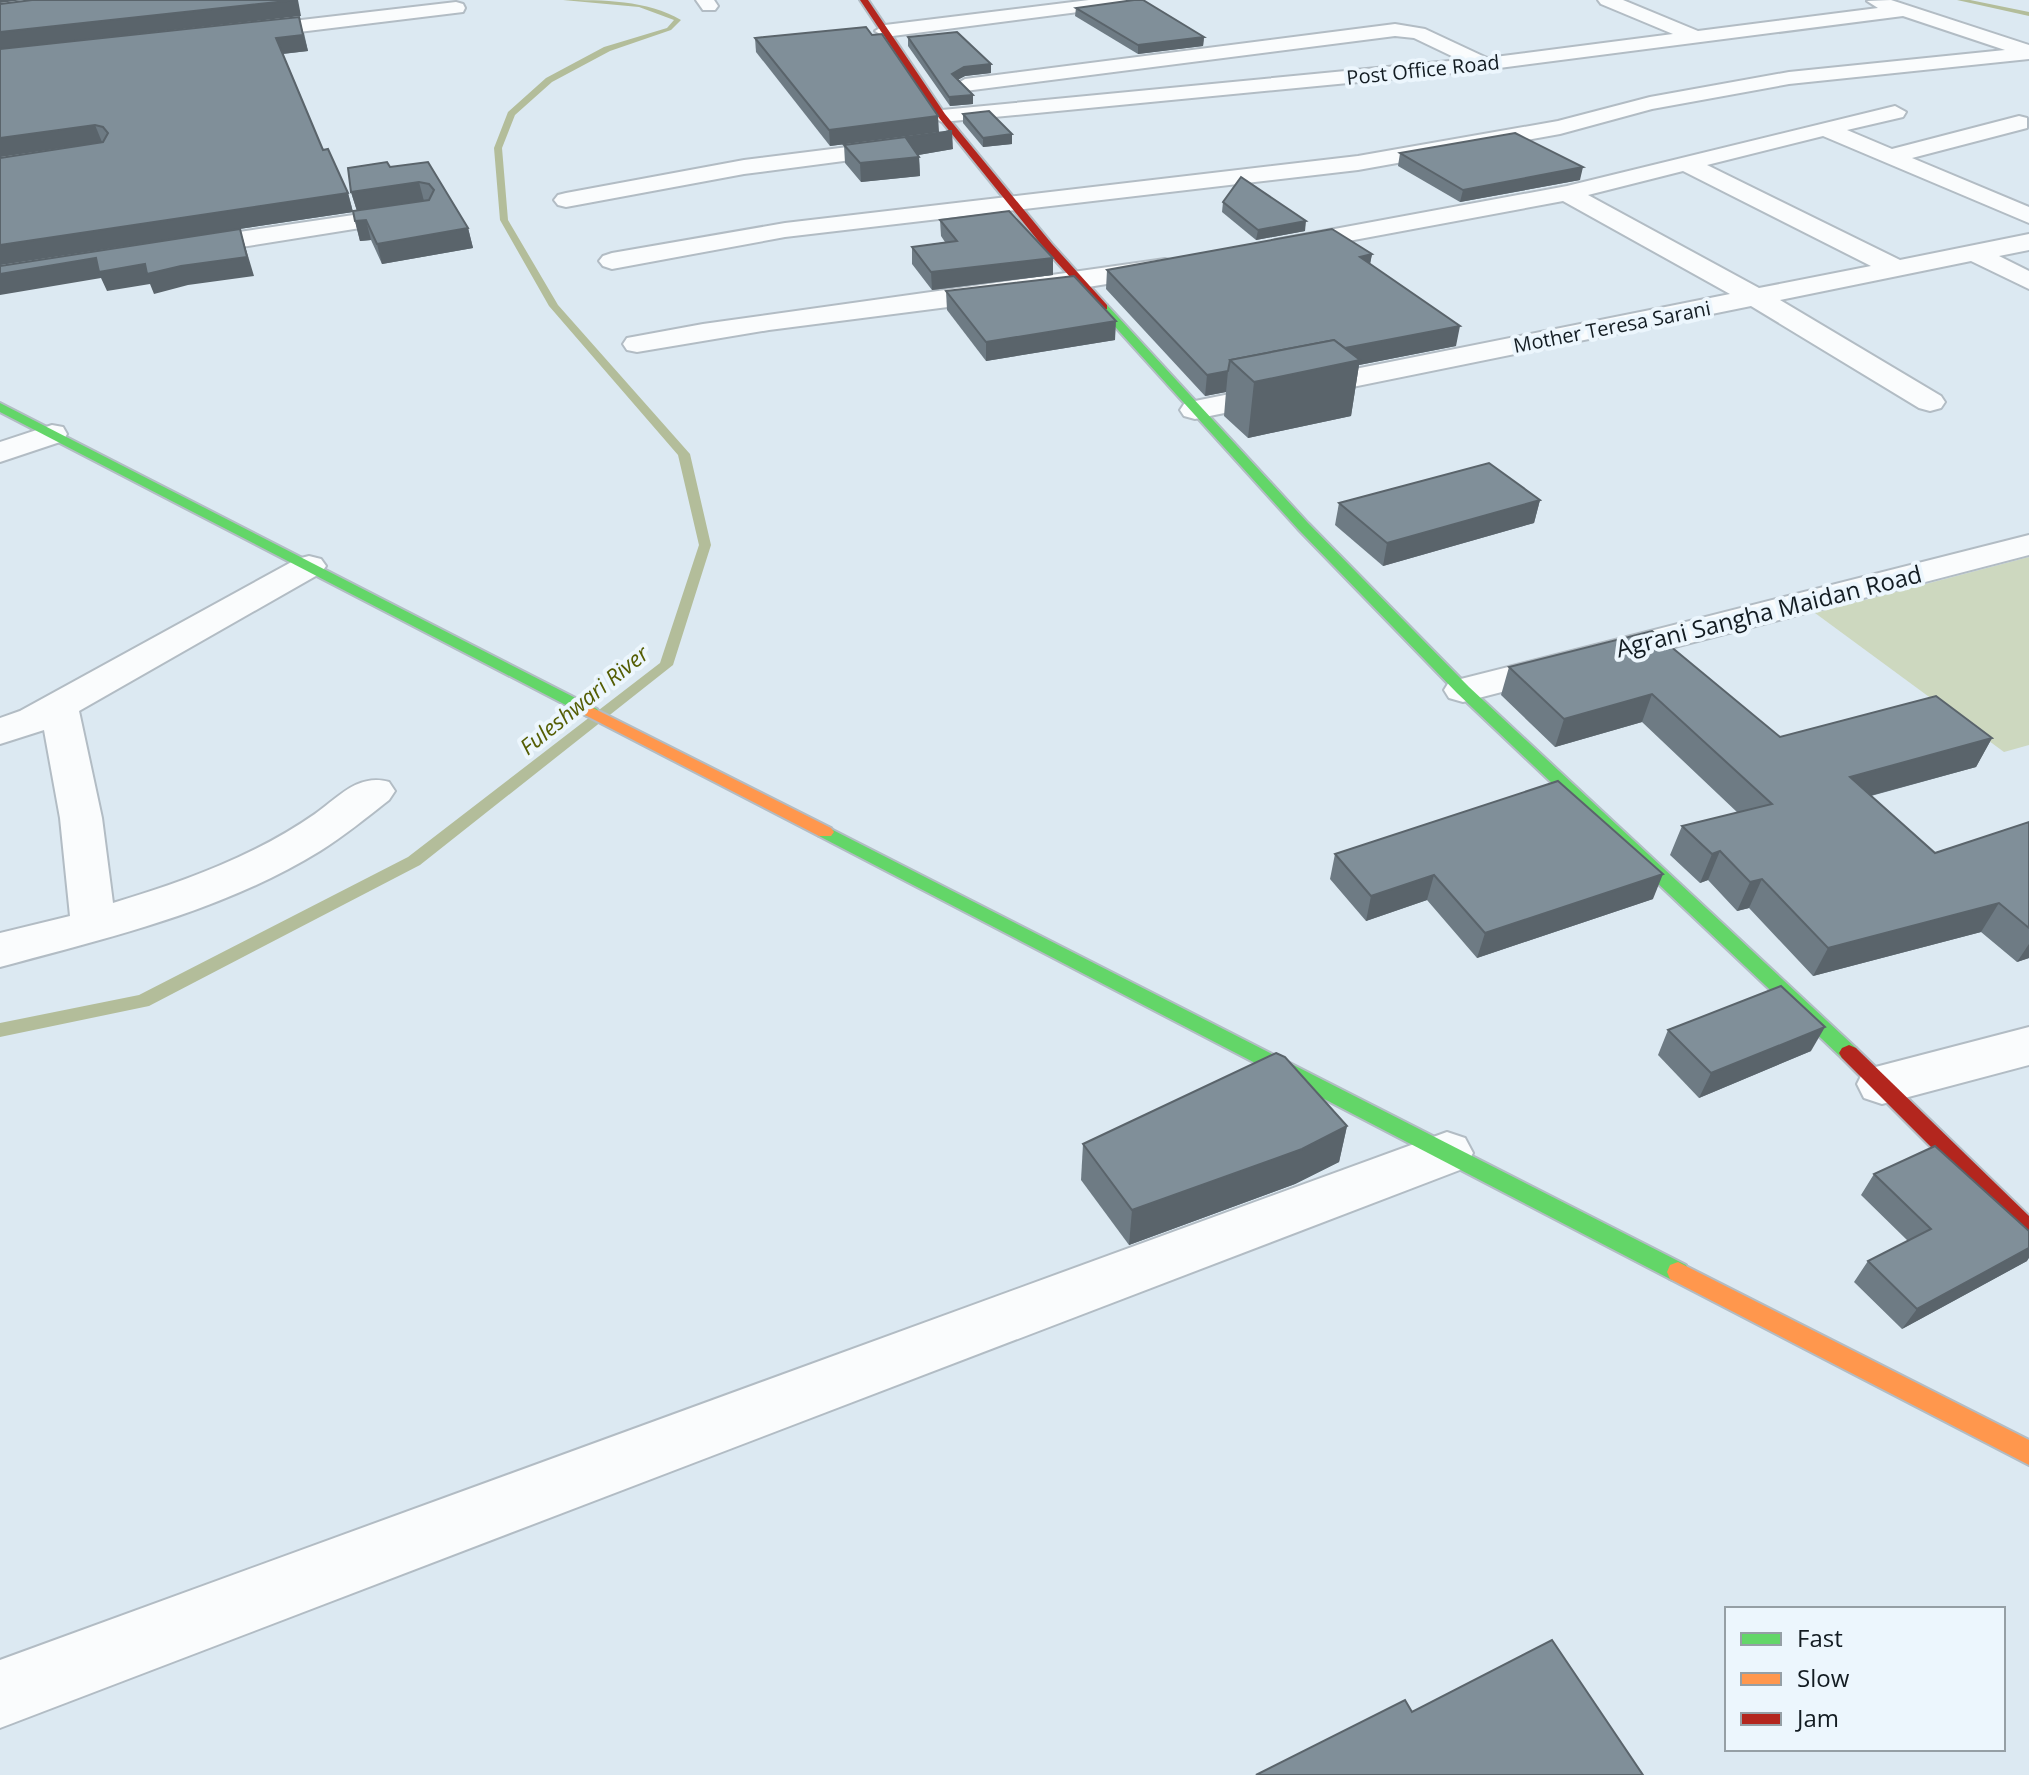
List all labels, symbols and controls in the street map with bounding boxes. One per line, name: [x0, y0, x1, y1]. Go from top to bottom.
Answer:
street label: Post Office Road: [1345, 48, 1501, 91]
street label: Mother Teresa Sarani: [1511, 294, 1713, 359]
street label: Agrani Sangha Maidan Road: [1612, 557, 1925, 665]
water label: Fuleshwari River: [513, 637, 655, 761]
legend: [1725, 1607, 2005, 1751]
text: Fast: [1797, 1621, 1843, 1654]
text: Slow: [1797, 1661, 1850, 1694]
text: Jam: [1795, 1701, 1839, 1734]

